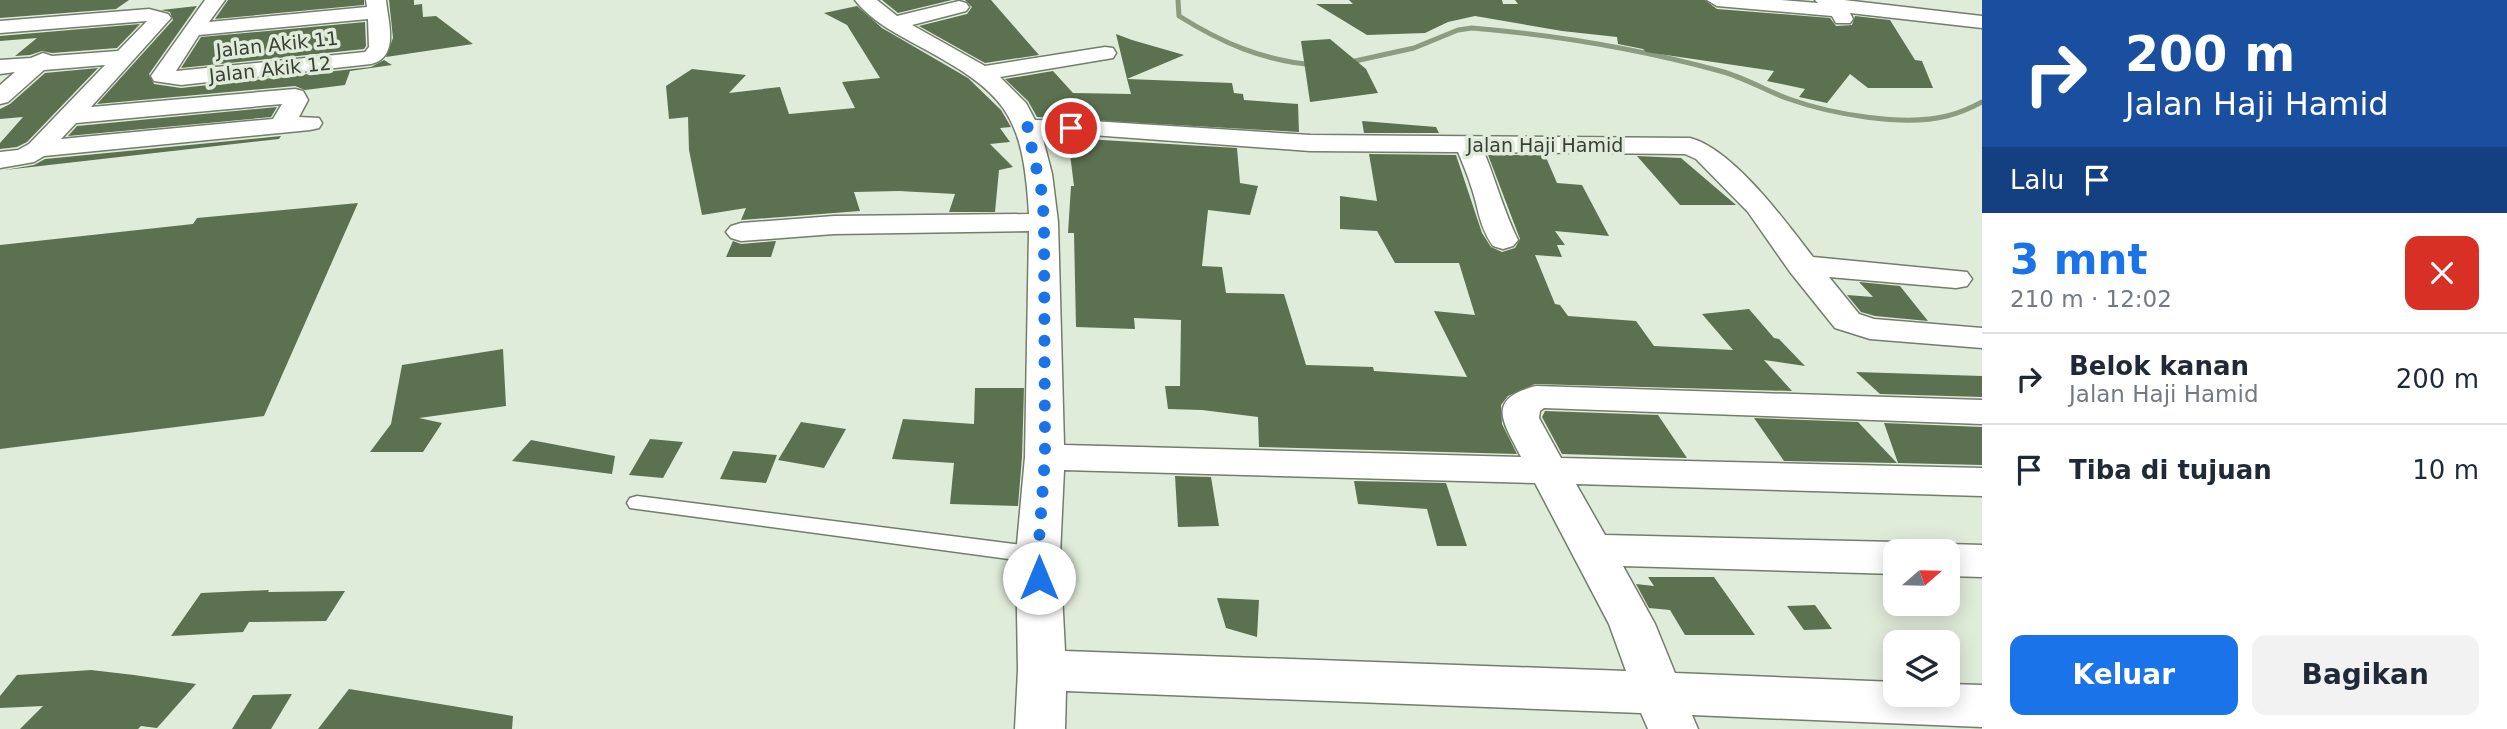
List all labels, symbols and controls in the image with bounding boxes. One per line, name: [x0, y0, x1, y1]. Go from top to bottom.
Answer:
text: 200 m: [2125, 26, 2295, 83]
street label: Jalan Akik 11: [214, 27, 339, 61]
icon: right: [2010, 28, 2101, 119]
street label: Jalan Akik 12: [207, 52, 332, 86]
text: Jalan Haji Hamid: [2125, 85, 2389, 123]
pin: [1041, 98, 1101, 158]
icon: arrive: [1052, 109, 1090, 147]
street label: Jalan Haji Hamid: [1466, 134, 1623, 156]
icon: arrive: [2078, 161, 2116, 199]
text: Lalu: [2010, 165, 2064, 195]
text: 3 mnt: [2010, 235, 2148, 284]
button: close: [2405, 236, 2479, 310]
text: 210 m · 12:02: [2010, 286, 2172, 312]
text: Belok kanan: [2069, 351, 2249, 381]
icon: right: [2010, 360, 2048, 398]
text: 200 m: [2396, 364, 2479, 394]
text: Jalan Haji Hamid: [2069, 381, 2259, 407]
icon: arrive: [2010, 451, 2048, 489]
text: Tiba di tujuan: [2069, 455, 2272, 485]
text: 10 m: [2412, 455, 2479, 485]
north arrow: [1883, 539, 1960, 616]
map controls: [1883, 539, 1960, 707]
position arrow: [1002, 541, 1076, 615]
button: layers: [1883, 630, 1960, 707]
button: Keluar: [2010, 635, 2238, 715]
button: Bagikan: [2252, 635, 2479, 715]

